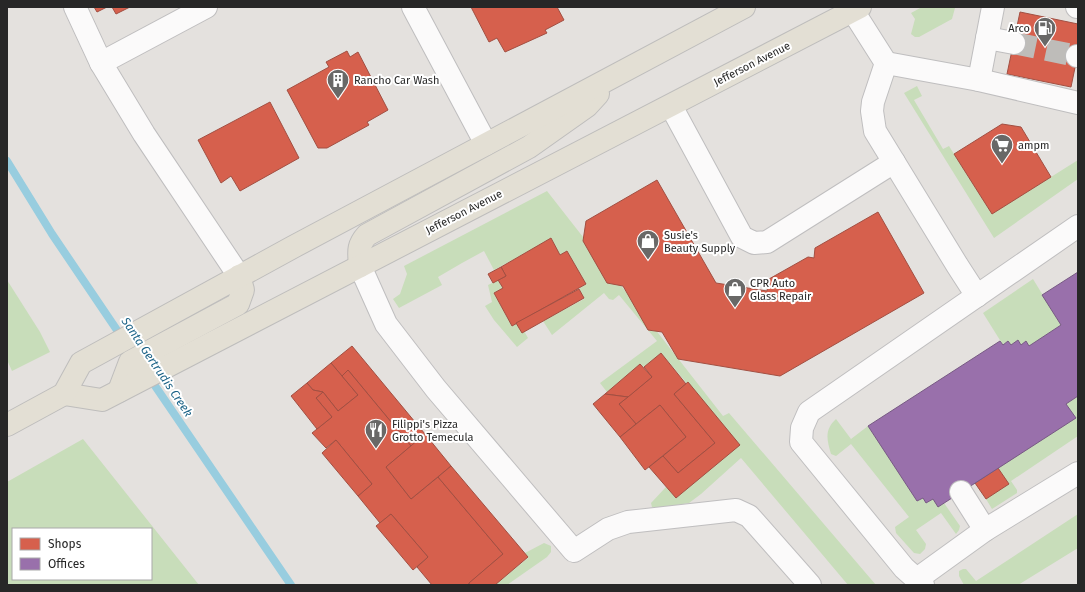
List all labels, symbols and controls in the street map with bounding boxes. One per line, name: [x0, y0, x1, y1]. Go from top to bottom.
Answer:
fuel station icon: Arco: [1032, 15, 1058, 48]
place label: Arco: [1008, 22, 1030, 35]
street label: Jefferson Avenue: [712, 39, 792, 89]
building icon: Rancho Car Wash: [325, 67, 351, 100]
place label: Rancho Car Wash: [354, 74, 439, 87]
supermarket icon: ampm: [989, 132, 1015, 165]
place label: ampm: [1018, 139, 1049, 152]
street label: Jefferson Avenue: [424, 187, 504, 237]
shop icon: Susie's Beauty Supply: [635, 228, 661, 261]
place label: Susie's Beauty Supply: [664, 229, 736, 255]
shop icon: CPR Auto Glass Repair: [722, 276, 748, 309]
place label: CPR Auto Glass Repair: [750, 277, 812, 303]
water label: Santa Gertrudis Creek: [118, 314, 196, 420]
restaurant icon: Filippi's Pizza Grotto Temecula: [363, 417, 389, 450]
place label: Filippi's Pizza Grotto Temecula: [392, 418, 474, 444]
legend: [12, 528, 152, 580]
text: Shops: [48, 537, 82, 551]
text: Offices: [48, 557, 85, 571]

